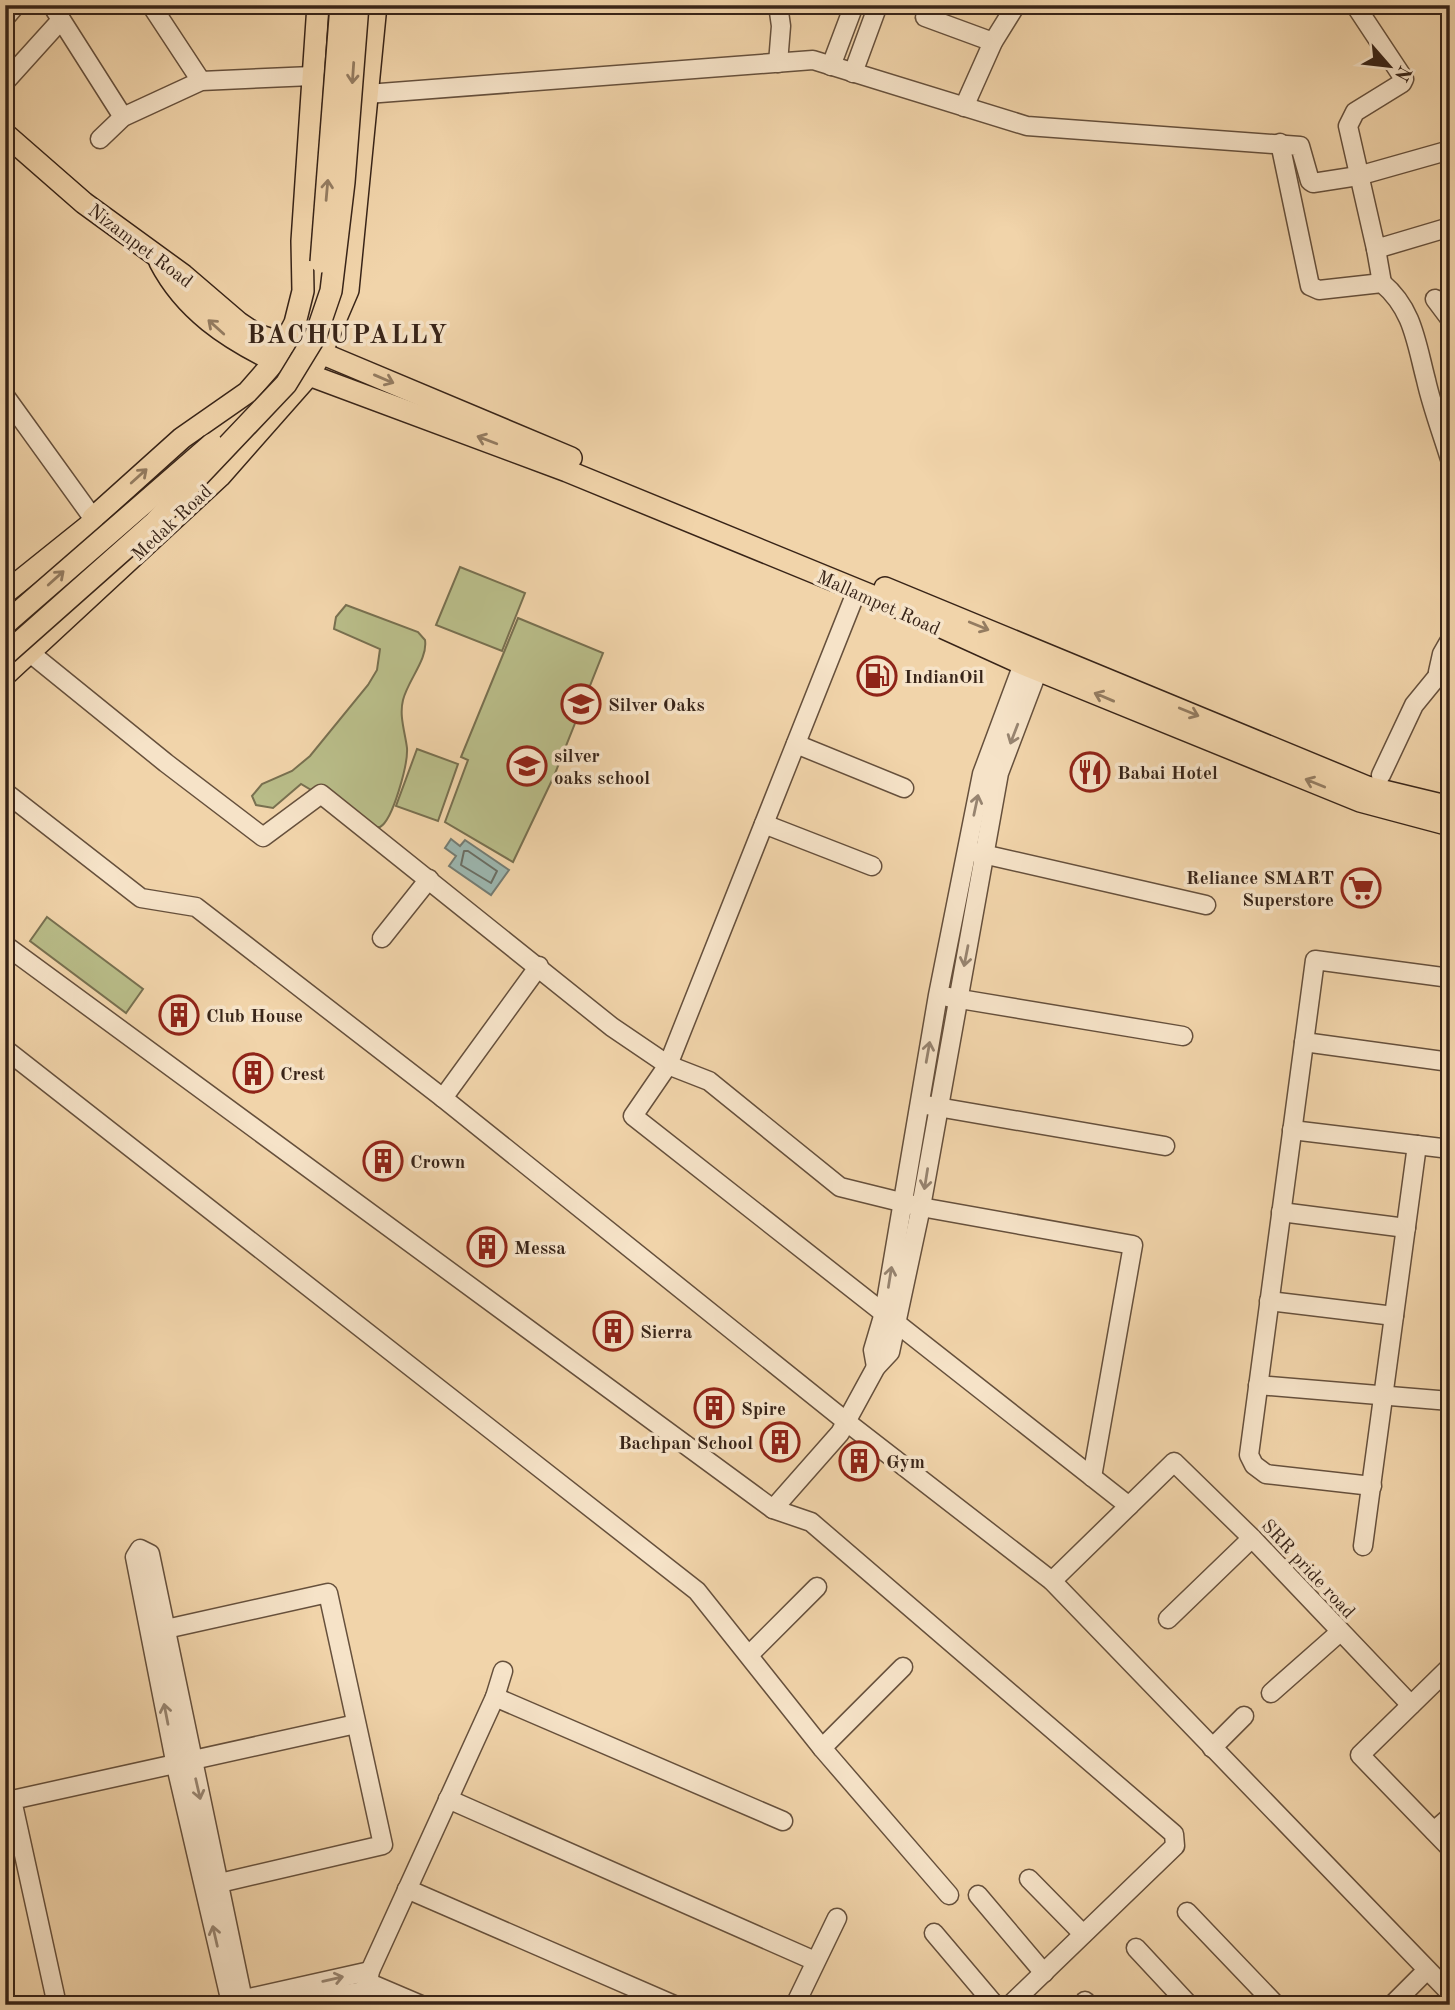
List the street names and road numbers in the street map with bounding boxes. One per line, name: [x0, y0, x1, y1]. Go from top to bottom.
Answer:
street label: Nizampet Road: [84, 202, 195, 292]
street label: Medak Road: [129, 482, 216, 565]
street label: Mallampet Road: [813, 569, 943, 640]
street label: SRR pride road: [1257, 1517, 1358, 1623]

